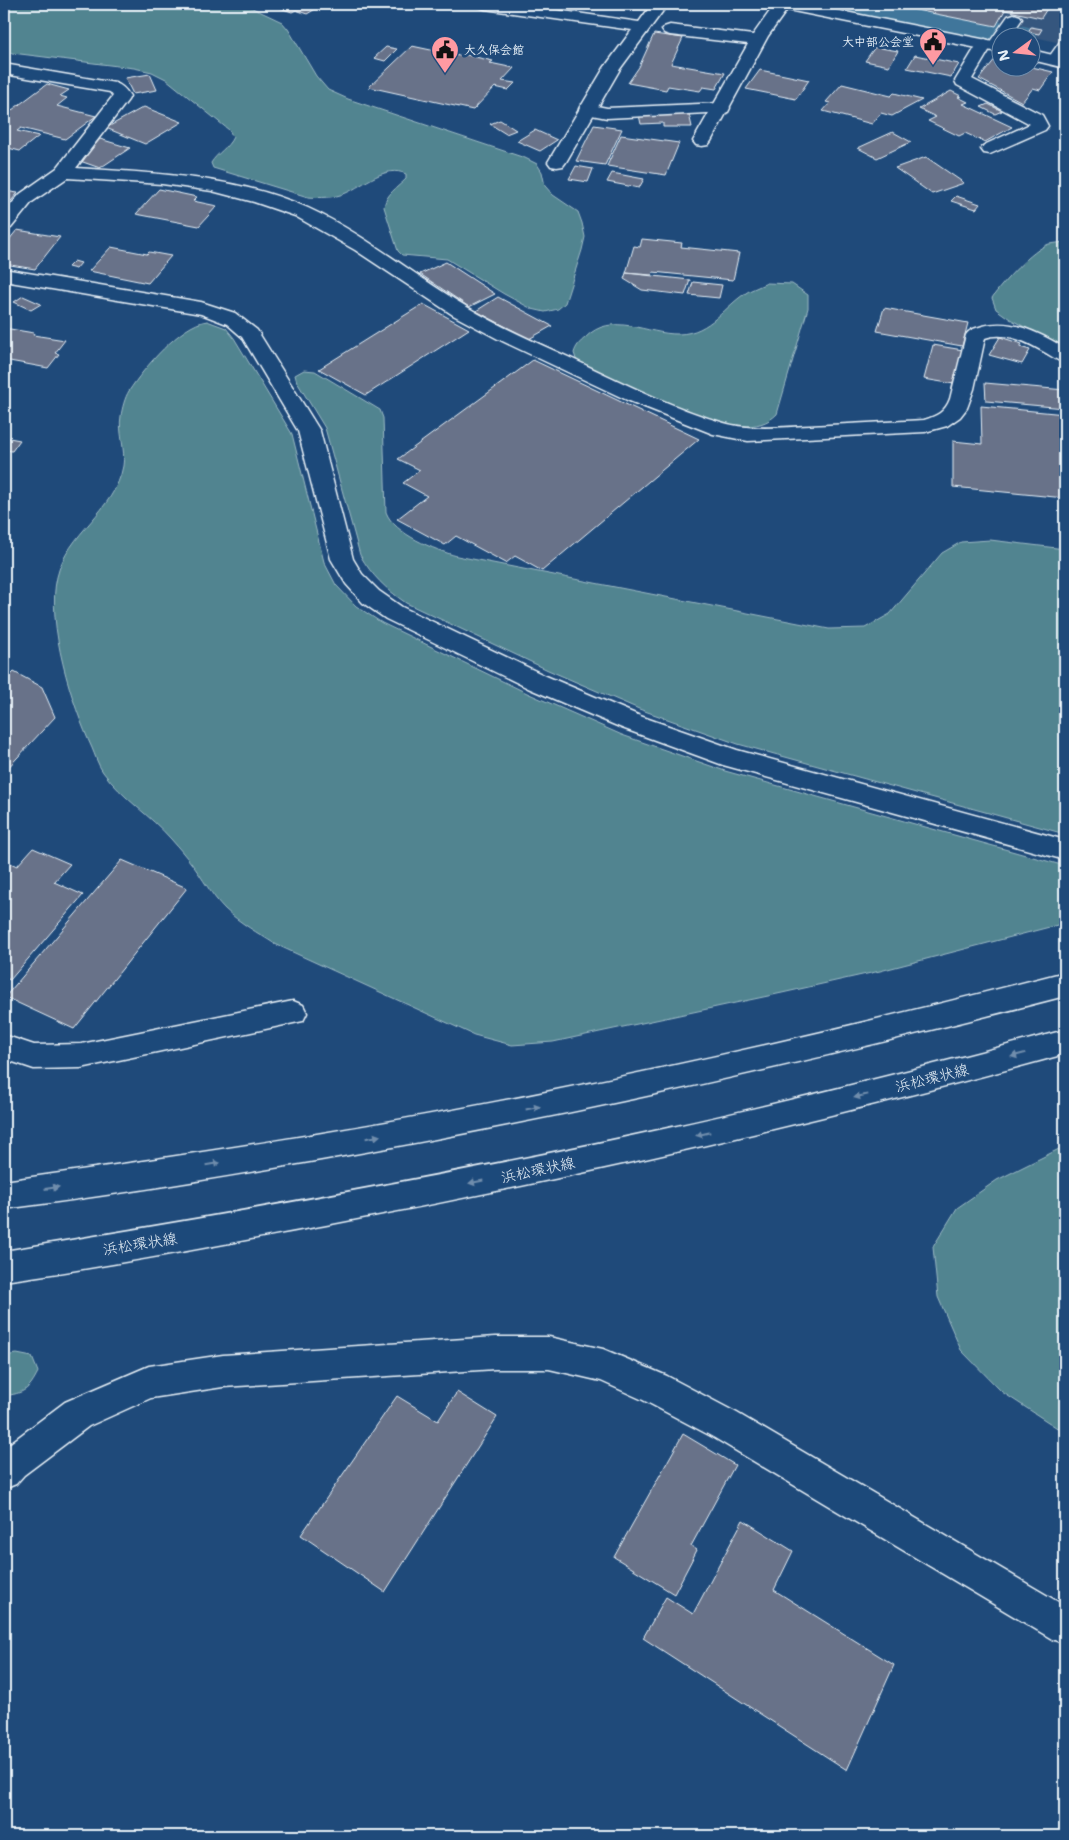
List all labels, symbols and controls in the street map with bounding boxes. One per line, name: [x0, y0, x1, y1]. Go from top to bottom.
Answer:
public building icon: 大中部公会堂: [918, 27, 948, 66]
north arrow: [992, 28, 1042, 78]
place label: 大中部公会堂: [842, 34, 914, 50]
public building icon: 大久保会館: [430, 35, 460, 74]
place label: 大久保会館: [464, 42, 524, 58]
text: N: [993, 48, 1014, 63]
one-way arrow: [1011, 1052, 1026, 1060]
street label: 浜松環状線: [893, 1059, 971, 1097]
one-way arrow: [853, 1092, 868, 1100]
one-way arrow: [525, 1103, 541, 1111]
one-way arrow: [694, 1130, 710, 1138]
one-way arrow: [365, 1133, 381, 1141]
street label: 浜松環状線: [499, 1152, 577, 1188]
one-way arrow: [205, 1160, 221, 1168]
one-way arrow: [467, 1179, 483, 1187]
one-way arrow: [44, 1184, 60, 1192]
street label: 浜松環状線: [101, 1228, 179, 1260]

